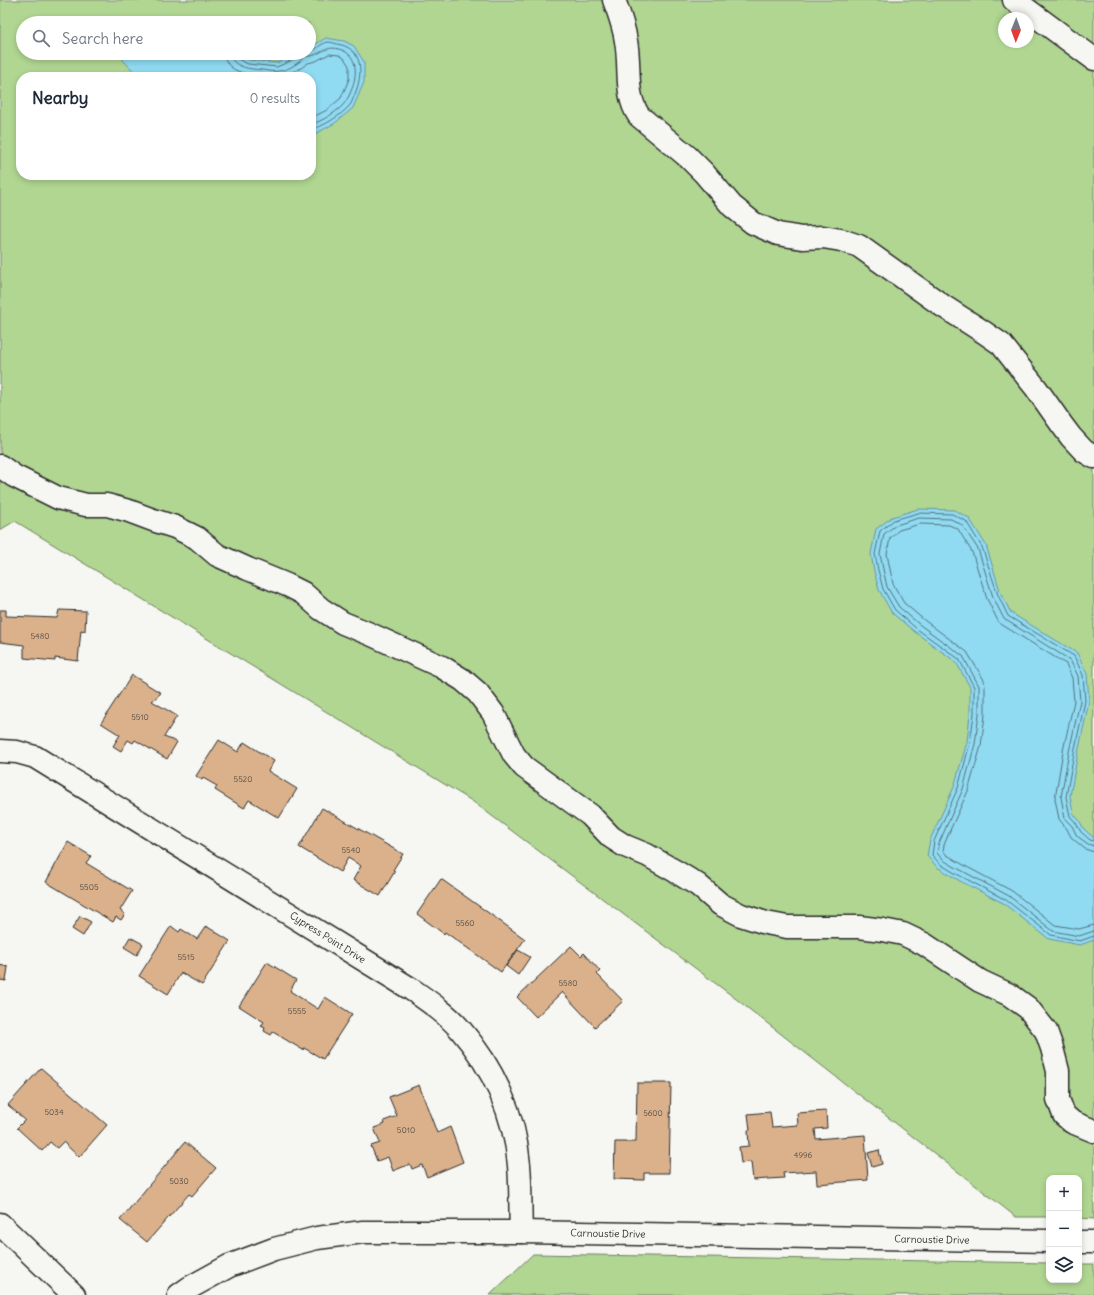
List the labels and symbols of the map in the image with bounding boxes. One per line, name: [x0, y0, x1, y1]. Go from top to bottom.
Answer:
north arrow: [998, 12, 1034, 48]
house number: 5480: [30, 631, 50, 641]
house number: 5510: [131, 712, 149, 722]
house number: 5520: [234, 774, 252, 784]
house number: 5540: [341, 845, 361, 855]
house number: 5505: [79, 882, 99, 892]
street label: Cypress Point Drive: [287, 909, 368, 966]
house number: 5560: [455, 918, 475, 928]
house number: 5515: [178, 952, 195, 962]
house number: 5580: [558, 978, 578, 988]
house number: 5555: [288, 1006, 307, 1016]
house number: 5034: [44, 1107, 64, 1117]
house number: 5600: [643, 1108, 663, 1118]
house number: 5010: [397, 1125, 415, 1135]
house number: 4996: [794, 1150, 813, 1160]
house number: 5030: [169, 1176, 189, 1186]
street label: Carnoustie Drive: [570, 1226, 646, 1241]
street label: Carnoustie Drive: [894, 1232, 970, 1247]

